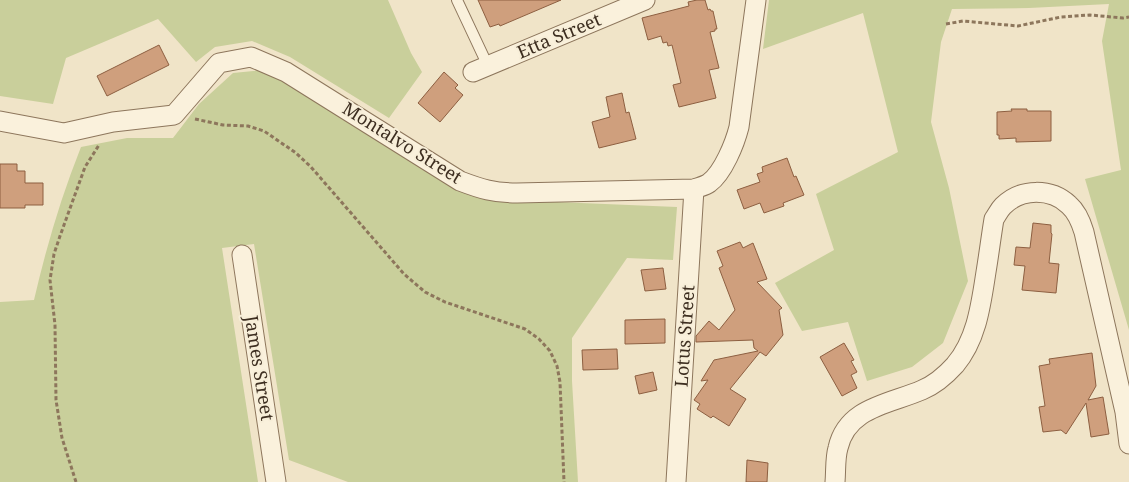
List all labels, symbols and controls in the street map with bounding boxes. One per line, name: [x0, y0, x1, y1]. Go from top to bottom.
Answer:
street label: Etta Street: [513, 7, 604, 63]
street label: Montalvo Street: [338, 96, 467, 189]
street label: Lotus Street: [668, 284, 700, 388]
street label: James Street: [240, 313, 280, 422]

